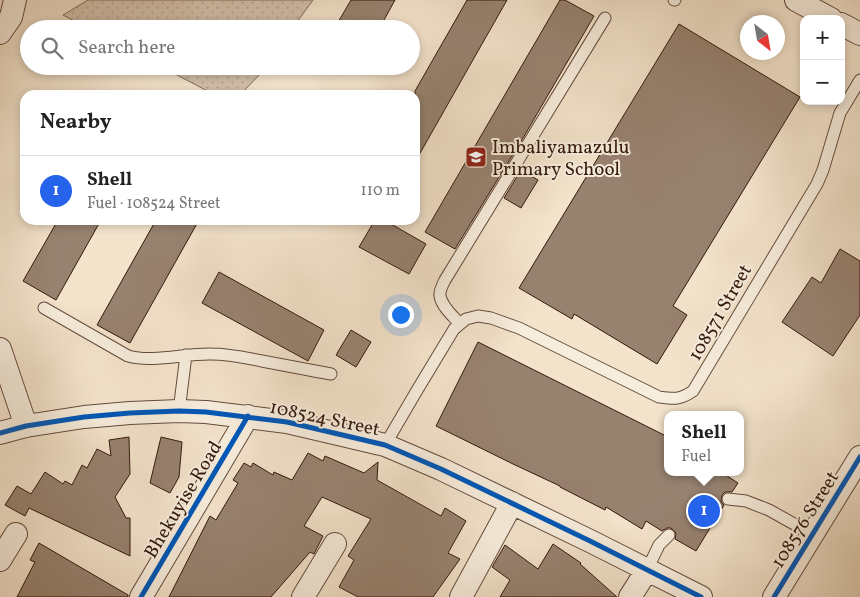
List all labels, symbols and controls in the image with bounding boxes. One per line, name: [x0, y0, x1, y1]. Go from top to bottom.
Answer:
north arrow: [740, 15, 785, 60]
map controls: [800, 15, 845, 105]
button: +: [800, 15, 845, 60]
search box: [20, 20, 420, 75]
icon: search: [38, 34, 66, 62]
text: Search here: [78, 35, 175, 61]
button: −: [800, 60, 845, 105]
text: Nearby: [40, 108, 111, 137]
place label: Imbaliyamazulu Primary School: [492, 135, 629, 183]
school or university icon: Imbaliyamazulu Primary School: [464, 145, 488, 169]
text: Shell: [87, 167, 132, 193]
text: 1: [53, 180, 59, 202]
text: 110 m: [361, 180, 400, 202]
text: Fuel · 108524 Street: [87, 193, 221, 215]
street label: 108571 Street: [683, 260, 759, 366]
your location: [388, 302, 414, 328]
street label: 108524 Street: [267, 395, 382, 443]
popup: [664, 411, 744, 476]
text: Shell: [681, 420, 727, 446]
street label: Bhekuyise Road: [138, 437, 229, 564]
text: Fuel: [681, 446, 711, 468]
street label: 108576 Street: [766, 466, 846, 574]
pin: 1: [688, 492, 720, 530]

